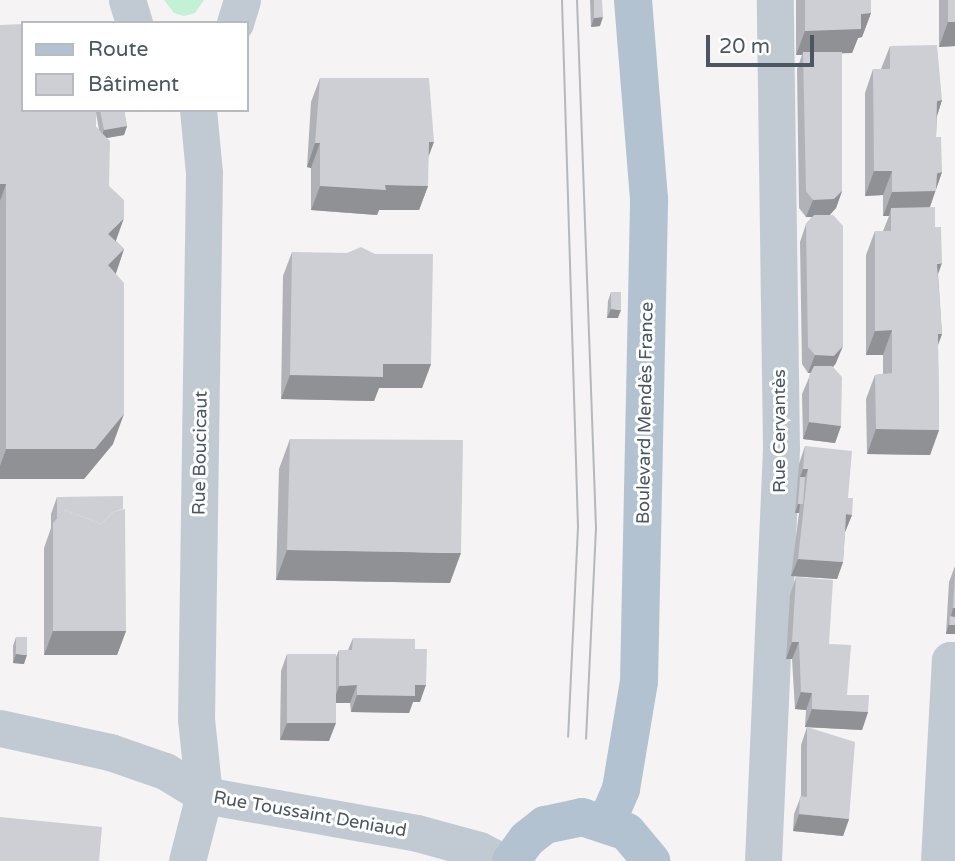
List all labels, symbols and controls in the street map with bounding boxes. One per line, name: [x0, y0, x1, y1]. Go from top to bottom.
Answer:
legend: [21, 21, 248, 112]
scale bar: [710, 21, 818, 65]
text: 20 m: [719, 34, 770, 59]
text: Route: [88, 37, 148, 62]
text: Bâtiment: [88, 72, 179, 97]
street label: Boulevard Mendès France: [632, 302, 658, 524]
street label: Rue Cervantès: [768, 369, 790, 493]
street label: Rue Boucicaut: [188, 391, 212, 515]
street label: Rue Toussaint Deniaud: [212, 786, 408, 842]

